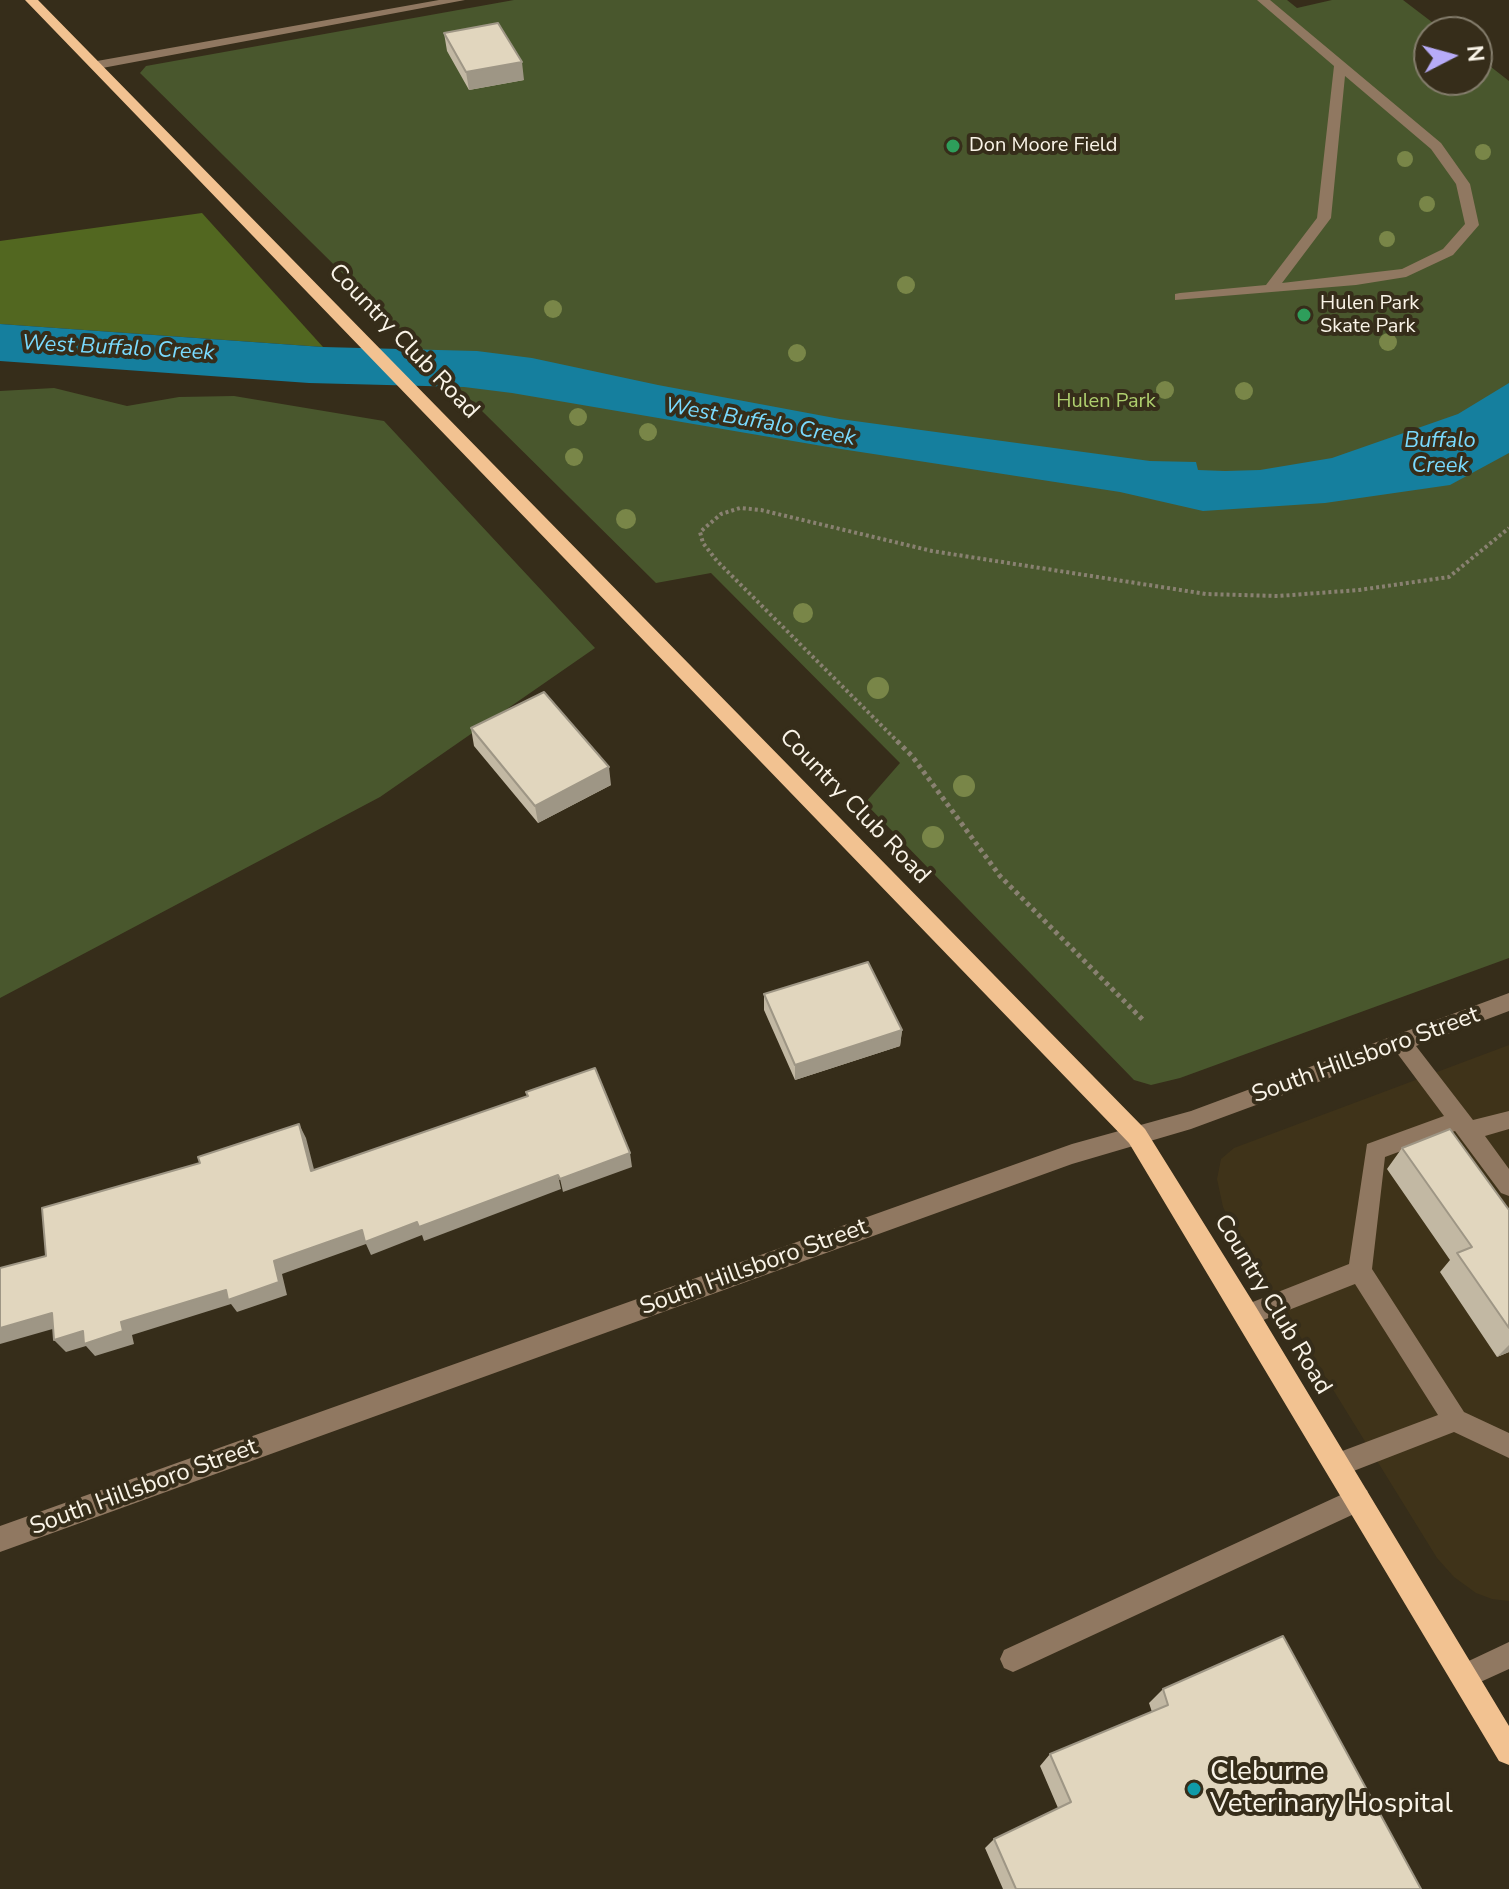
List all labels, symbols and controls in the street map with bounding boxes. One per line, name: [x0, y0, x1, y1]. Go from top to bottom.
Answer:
north arrow: [1413, 16, 1493, 96]
text: N: [1459, 44, 1491, 63]
place label: Don Moore Field: [969, 134, 1117, 158]
marker: Don Moore Field: [944, 137, 962, 155]
street label: Country Club Road: [322, 258, 484, 426]
place label: Hulen Park Skate Park: [1320, 292, 1419, 339]
marker: Hulen Park Skate Park: [1295, 306, 1313, 324]
water label: West Buffalo Creek: [21, 331, 215, 367]
park label: Hulen Park: [1056, 390, 1156, 414]
water label: West Buffalo Creek: [663, 393, 857, 453]
water label: Buffalo Creek: [1404, 429, 1476, 480]
street label: Country Club Road: [773, 723, 935, 891]
street label: South Hillsboro Street: [1248, 1001, 1484, 1111]
street label: Country Club Road: [1207, 1210, 1337, 1400]
street label: South Hillsboro Street: [636, 1213, 872, 1323]
street label: South Hillsboro Street: [26, 1433, 262, 1543]
place label: Cleburne Veterinary Hospital: [1210, 1756, 1453, 1822]
marker: Cleburne Veterinary Hospital: [1185, 1780, 1203, 1798]

